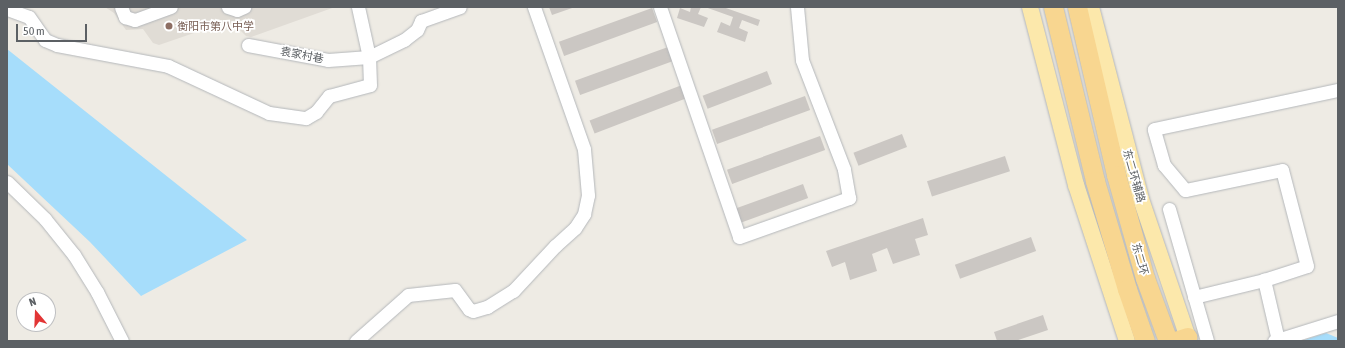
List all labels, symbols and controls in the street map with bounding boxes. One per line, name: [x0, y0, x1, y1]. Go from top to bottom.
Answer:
scale bar: [18, 16, 89, 42]
place label: 衡阳市第八中学: [177, 19, 254, 33]
marker: 衡阳市第八中学: [164, 21, 174, 31]
text: 50 m: [23, 24, 45, 38]
street label: 袁家村巷: [279, 44, 325, 66]
street label: 东二环辅路: [1120, 148, 1148, 204]
street label: 东二环: [1129, 241, 1151, 277]
north arrow: [16, 292, 56, 332]
text: N: [27, 295, 37, 308]

